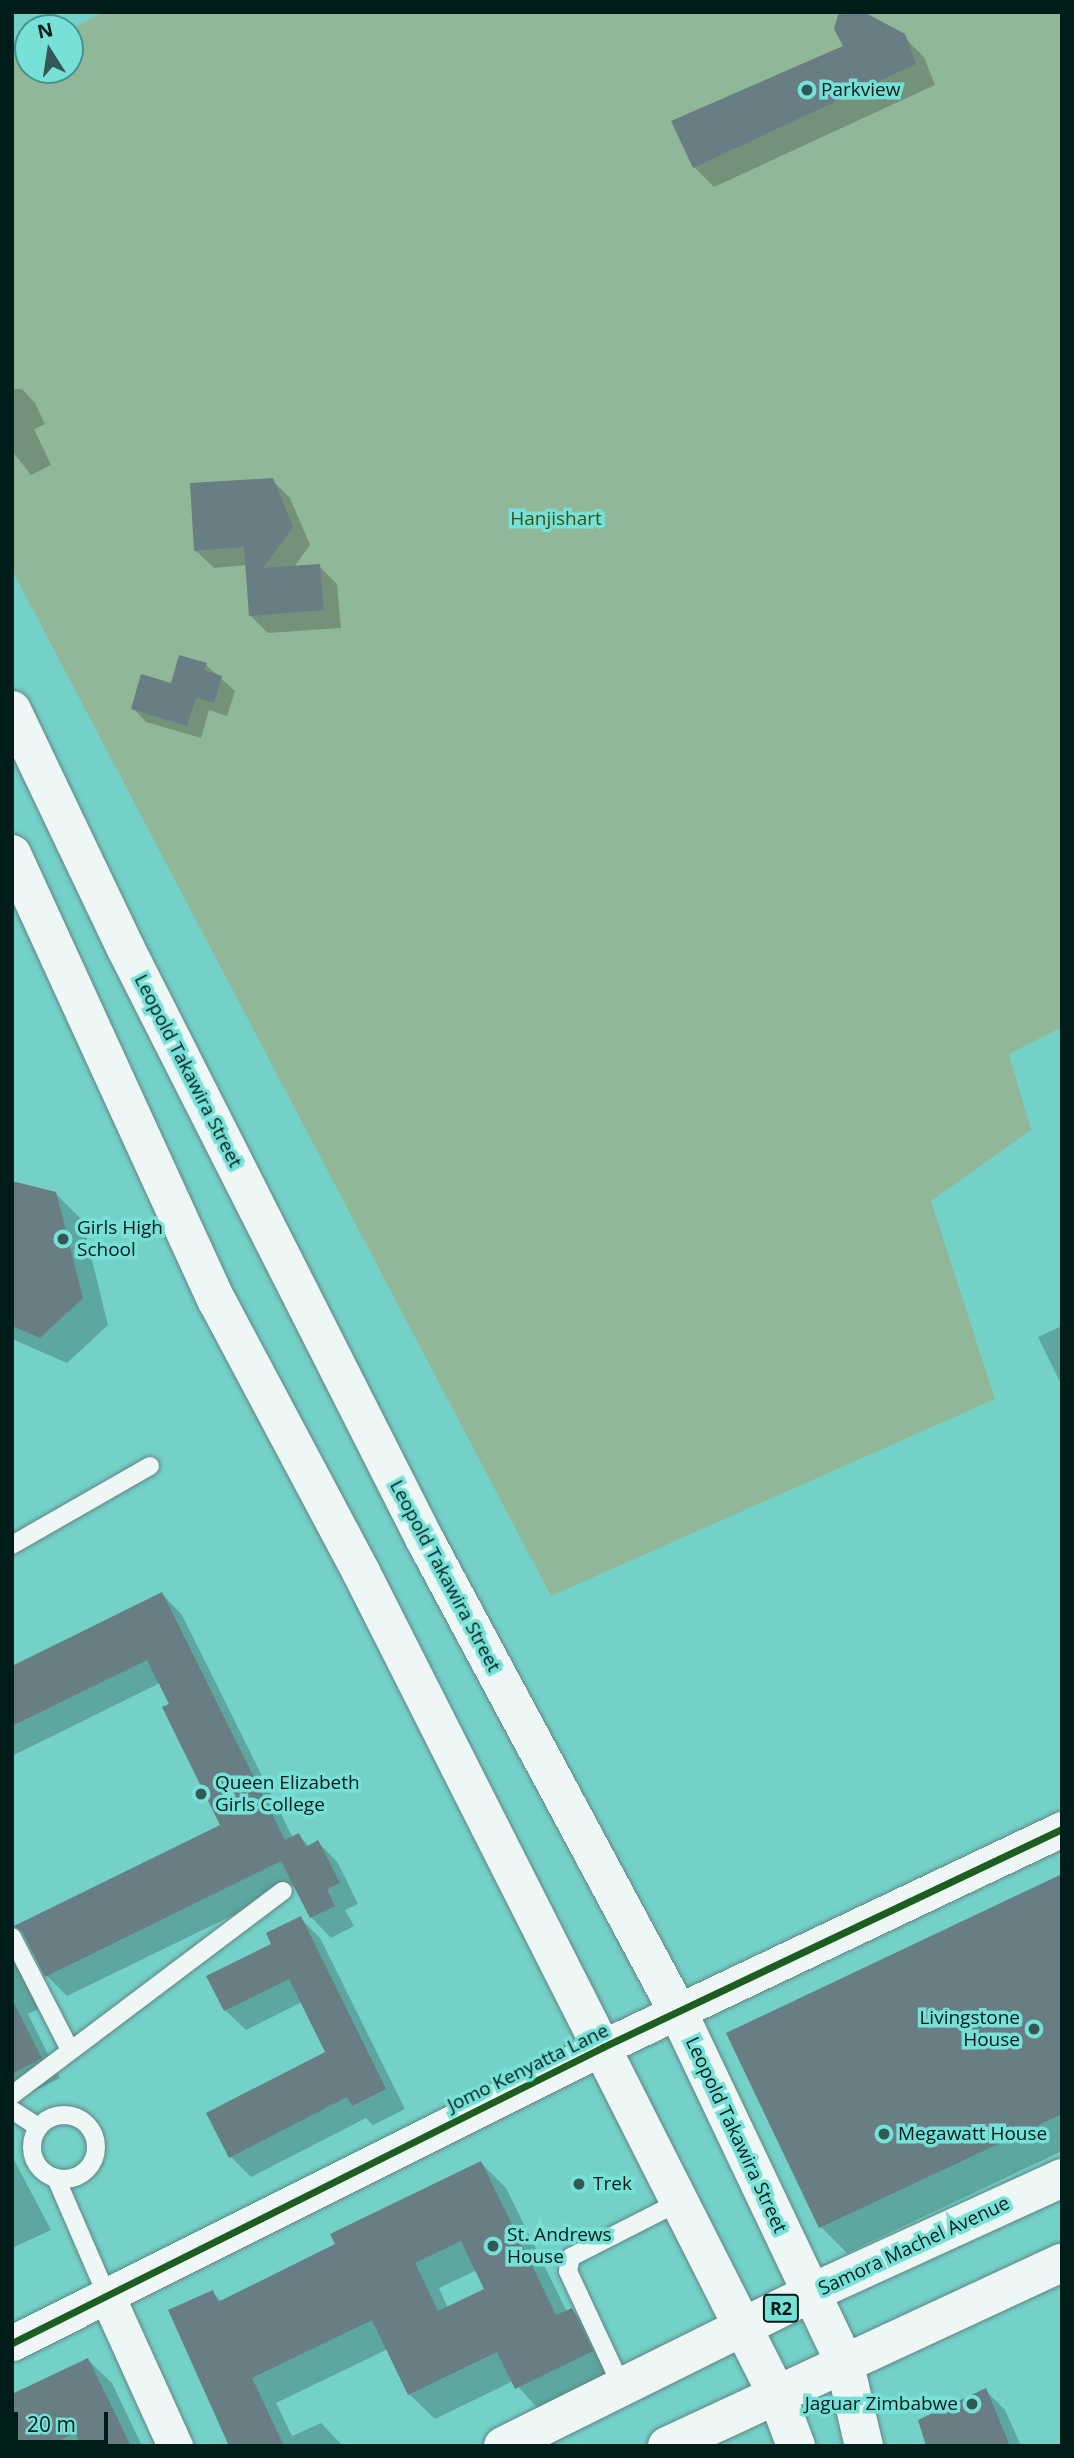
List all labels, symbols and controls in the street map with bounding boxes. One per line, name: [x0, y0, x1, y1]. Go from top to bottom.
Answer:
north arrow: [14, 14, 84, 84]
text: N: [35, 16, 55, 45]
place label: Parkview: [821, 79, 900, 101]
marker: Parkview: [799, 82, 815, 98]
park label: Hanjishart: [510, 508, 602, 530]
street label: Leopold Takawira Street: [129, 971, 247, 1171]
place label: Girls High School: [77, 1217, 163, 1261]
marker: Girls High School: [55, 1231, 71, 1247]
street label: Leopold Takawira Street: [385, 1476, 505, 1676]
place label: Queen Elizabeth Girls College: [215, 1772, 360, 1816]
marker: Queen Elizabeth Girls College: [193, 1786, 209, 1802]
place label: Livingstone House: [919, 2007, 1020, 2051]
street label: Jomo Kenyatta Lane: [444, 2019, 612, 2117]
marker: Livingstone House: [1026, 2021, 1042, 2037]
street label: Leopold Takawira Street: [680, 2033, 792, 2237]
place label: Megawatt House: [898, 2123, 1047, 2145]
marker: Megawatt House: [876, 2126, 892, 2142]
place label: Trek: [593, 2173, 632, 2195]
marker: Trek: [571, 2176, 587, 2192]
street label: Samora Machel Avenue: [815, 2192, 1013, 2300]
place label: St. Andrews House: [507, 2224, 612, 2268]
marker: St. Andrews House: [485, 2238, 501, 2254]
road number: R2: [762, 2294, 800, 2322]
place label: Jaguar Zimbabwe: [805, 2393, 958, 2415]
marker: Jaguar Zimbabwe: [964, 2396, 980, 2412]
scale bar: [18, 2398, 112, 2442]
text: 20 m: [27, 2410, 76, 2438]

